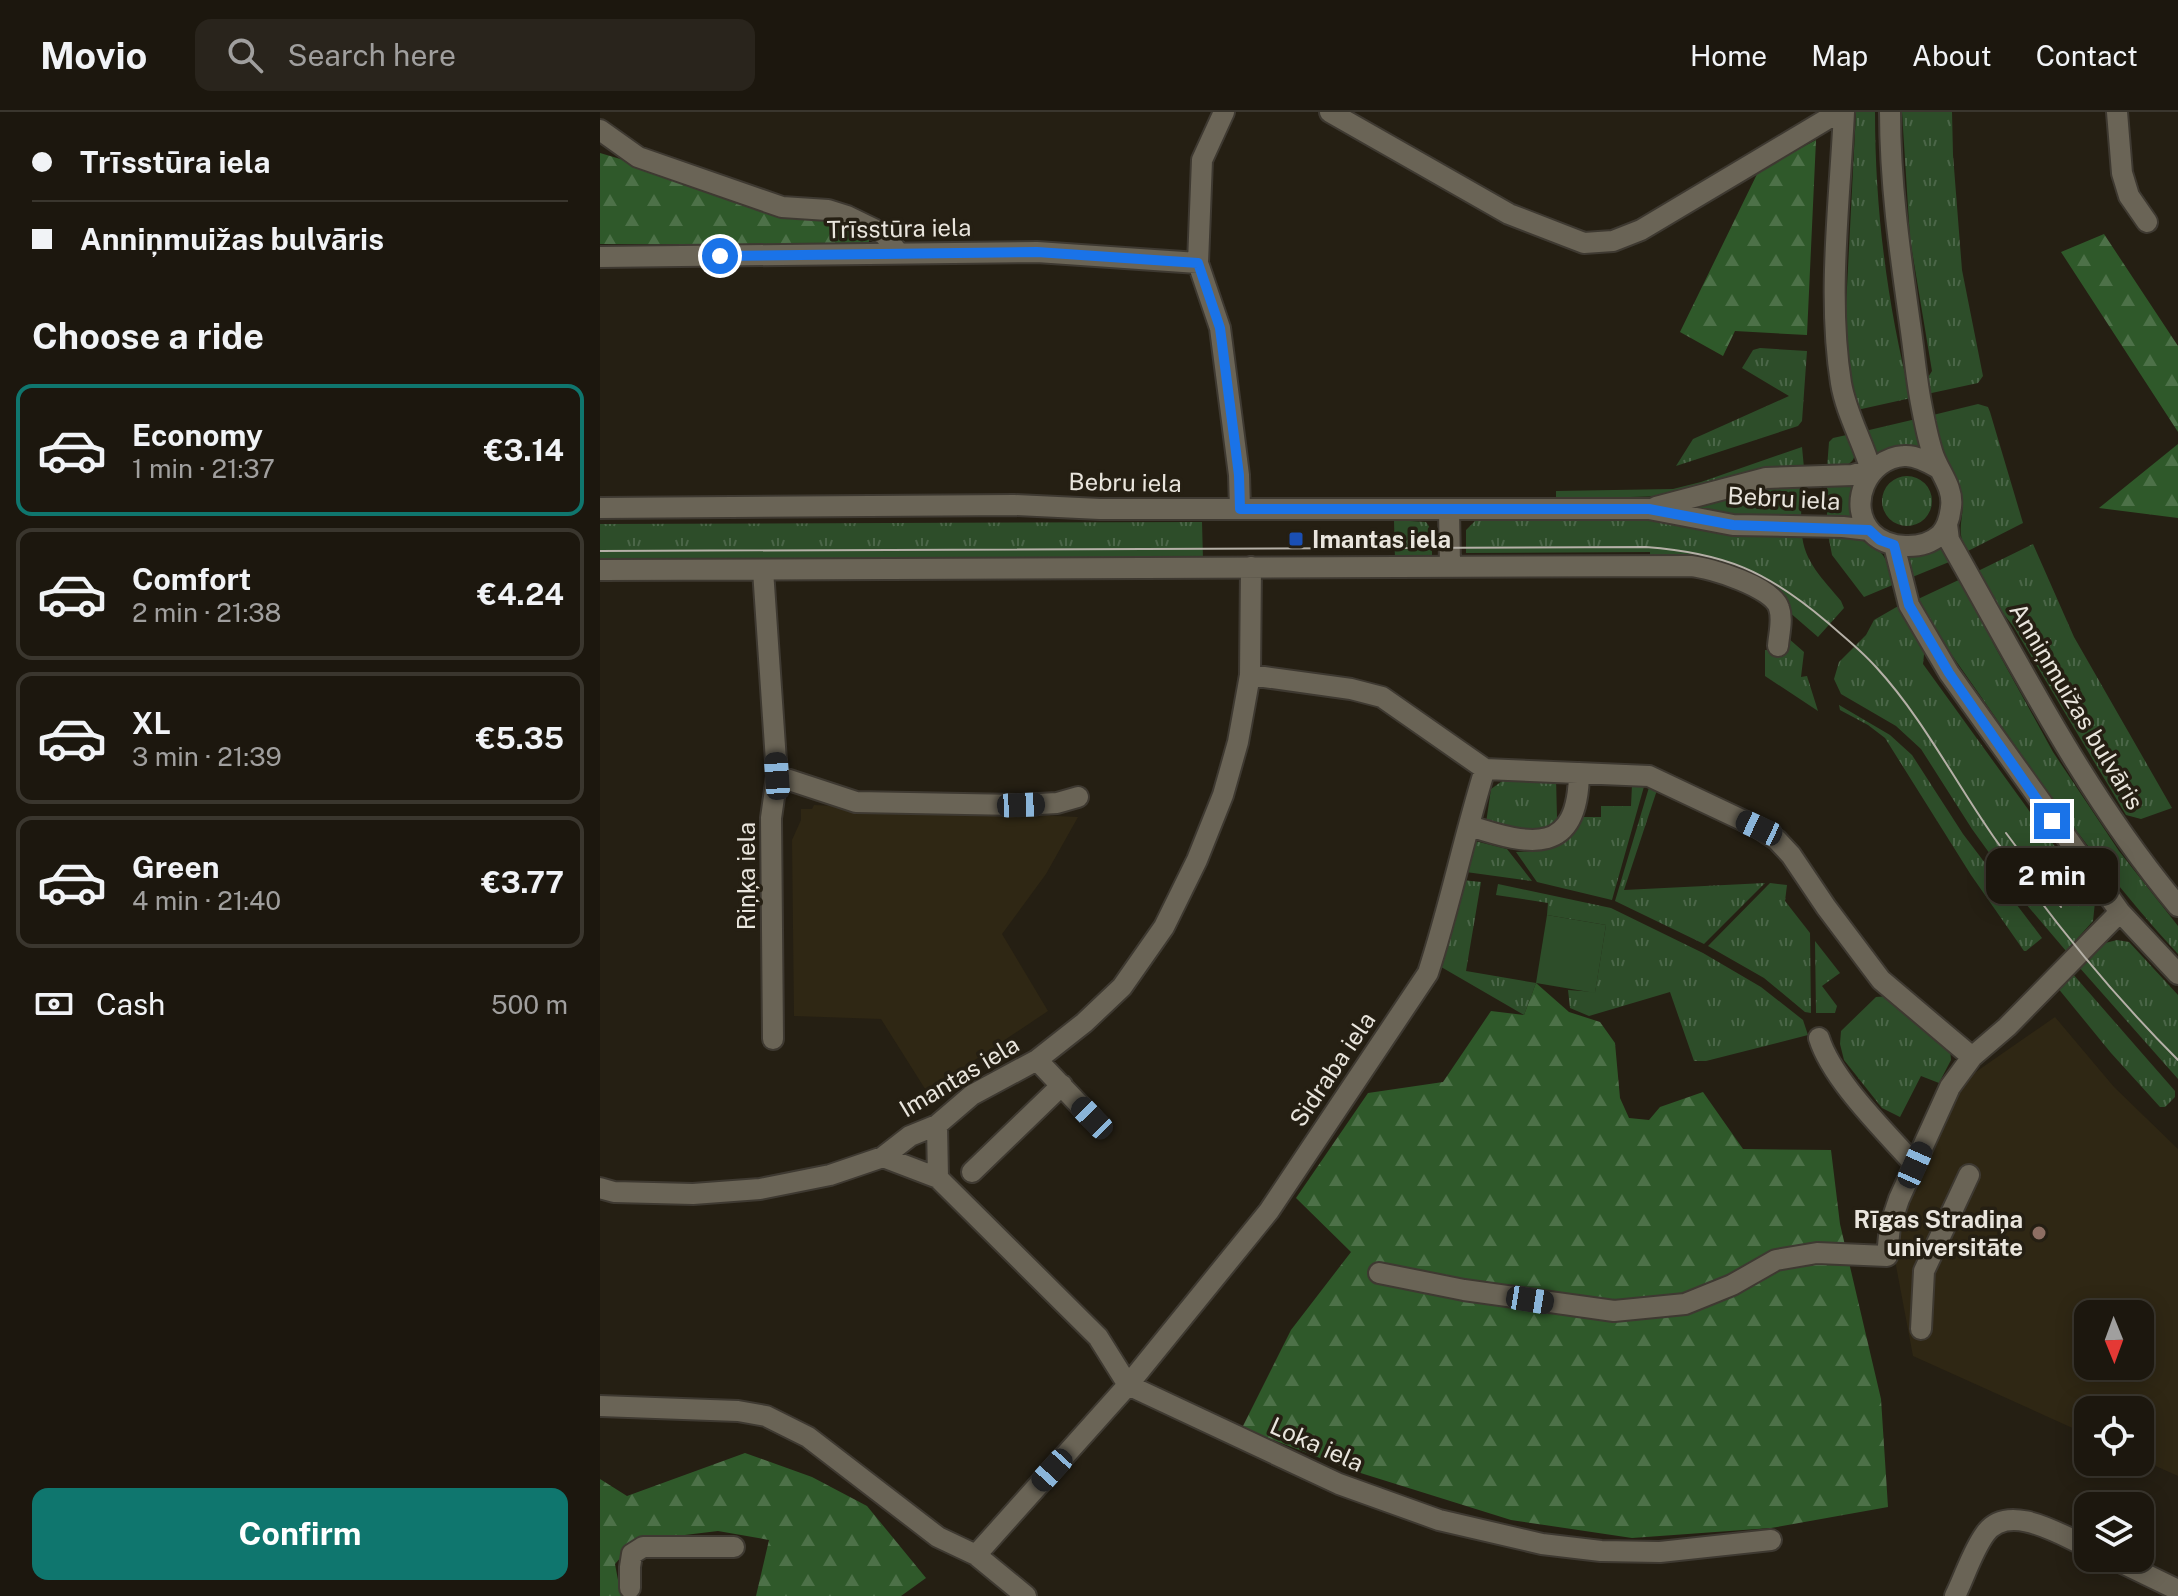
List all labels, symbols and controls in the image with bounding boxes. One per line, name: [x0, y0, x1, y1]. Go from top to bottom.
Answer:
search box: [195, 19, 755, 91]
text: Movio: [40, 33, 147, 78]
icon: search: [223, 33, 267, 77]
text: Search here: [287, 37, 456, 73]
text: Home: [1690, 39, 1767, 72]
text: Map: [1811, 39, 1868, 72]
text: About: [1912, 39, 1992, 72]
text: Contact: [2036, 39, 2138, 72]
text: Trīsstūra iela: [80, 144, 270, 180]
street label: Trīsstūra iela: [826, 213, 972, 243]
text: Anniņmuižas bulvāris: [80, 221, 384, 257]
route start: [702, 238, 738, 274]
text: Choose a ride: [32, 315, 264, 357]
icon: car: [36, 414, 108, 486]
text: Economy: [132, 417, 263, 453]
text: €3.14: [484, 432, 564, 468]
text: 1 min · 21:37: [132, 453, 275, 484]
street label: Bebru iela: [1068, 467, 1182, 497]
street label: Bebru iela: [1727, 481, 1841, 515]
place label: Imantas iela: [1312, 525, 1451, 553]
marker: Imantas iela: [1287, 530, 1305, 548]
icon: car: [36, 558, 108, 630]
text: Comfort: [132, 561, 251, 597]
text: €4.24: [477, 576, 564, 612]
text: 2 min · 21:38: [132, 597, 281, 628]
street label: Anniņmuižas bulvāris: [2004, 598, 2150, 814]
icon: car: [36, 702, 108, 774]
text: XL: [132, 705, 171, 741]
text: €5.35: [476, 720, 564, 756]
text: 3 min · 21:39: [132, 741, 282, 772]
car: [763, 751, 791, 801]
car: [997, 792, 1045, 818]
route end: [2034, 803, 2070, 839]
car: [1732, 807, 1786, 849]
street label: Riņķa iela: [732, 822, 760, 930]
icon: car: [36, 846, 108, 918]
text: Green: [132, 849, 219, 885]
callout: 2 min: [1986, 849, 2118, 905]
text: 2 min: [2018, 860, 2086, 891]
text: €3.77: [481, 864, 564, 900]
text: 4 min · 21:40: [132, 885, 281, 916]
icon: cash: [32, 982, 76, 1026]
text: Cash: [96, 986, 165, 1022]
text: 500 m: [491, 989, 568, 1020]
street label: Sidraba iela: [1283, 1006, 1381, 1132]
street label: Imantas iela: [894, 1029, 1024, 1123]
car: [1067, 1092, 1117, 1144]
car: [1894, 1138, 1936, 1192]
place label: Rīgas Stradiņa universitāte: [1854, 1205, 2023, 1261]
marker: Rīgas Stradiņa universitāte: [2030, 1224, 2048, 1242]
car: [1504, 1284, 1556, 1316]
north arrow: [2074, 1300, 2154, 1380]
map controls: [2074, 1300, 2154, 1572]
button: locate: [2074, 1396, 2154, 1476]
street label: Loka iela: [1266, 1411, 1368, 1477]
car: [1027, 1444, 1077, 1496]
button: Confirm: [32, 1488, 568, 1580]
button: layers: [2074, 1492, 2154, 1572]

